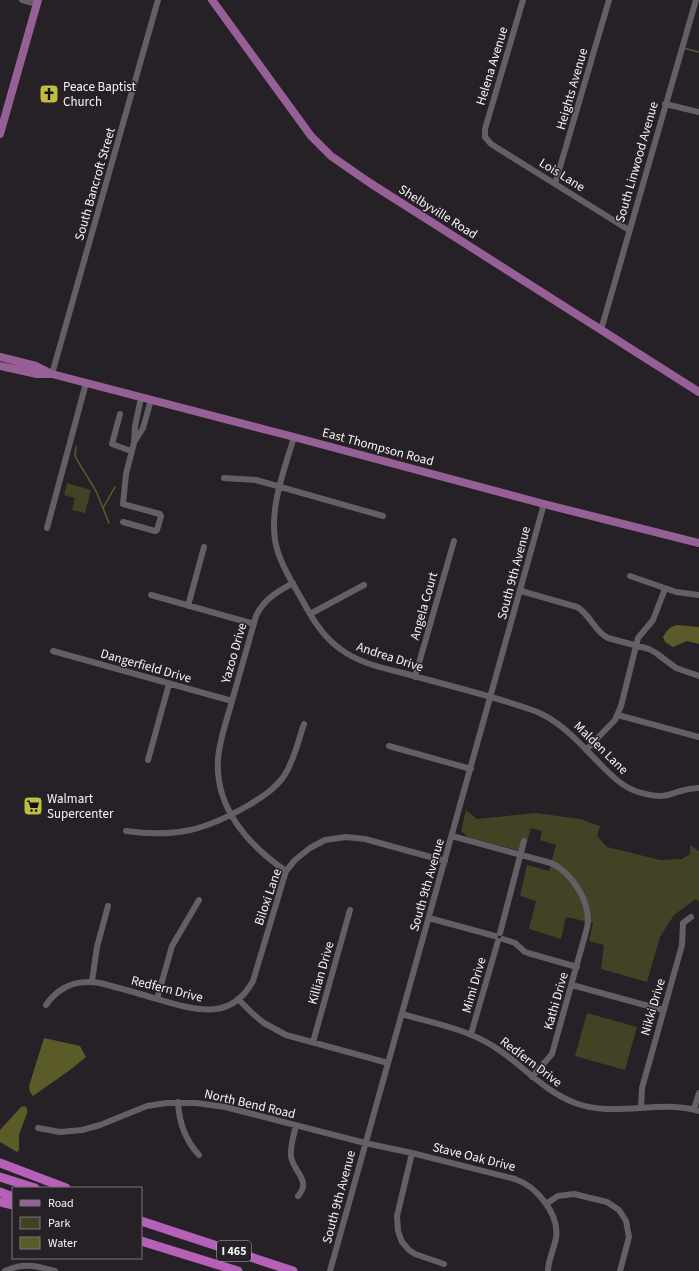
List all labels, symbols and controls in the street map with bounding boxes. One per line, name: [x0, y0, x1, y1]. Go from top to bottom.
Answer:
street label: Helena Avenue: [472, 25, 512, 107]
street label: Heights Avenue: [552, 46, 592, 132]
place label: Peace Baptist Church: [63, 78, 137, 111]
church icon: Peace Baptist Church: [38, 83, 60, 105]
street label: South Linwood Avenue: [611, 99, 663, 225]
street label: South Bancroft Street: [70, 125, 120, 243]
street label: Lois Lane: [536, 154, 588, 196]
street label: Shelbyville Road: [395, 181, 481, 243]
street label: East Thompson Road: [320, 423, 436, 471]
street label: South 9th Avenue: [493, 524, 535, 622]
street label: Angela Court: [406, 569, 442, 642]
street label: Yazoo Drive: [217, 621, 251, 686]
street label: Andrea Drive: [354, 638, 426, 676]
street label: Dangerfield Drive: [98, 644, 194, 688]
street label: Malden Lane: [570, 718, 632, 778]
place label: Walmart Supercenter: [47, 790, 114, 823]
supermarket icon: Walmart Supercenter: [22, 795, 44, 817]
street label: South 9th Avenue: [405, 837, 449, 933]
street label: Biloxi Lane: [250, 866, 286, 928]
street label: Killian Drive: [303, 939, 339, 1007]
street label: Mimi Drive: [457, 955, 491, 1015]
street label: Kathi Drive: [539, 970, 573, 1032]
street label: Redfern Drive: [129, 971, 205, 1007]
street label: Nikki Drive: [636, 976, 670, 1038]
street label: Redfern Drive: [496, 1033, 566, 1091]
street label: North Bend Road: [203, 1085, 297, 1123]
street label: Stave Oak Drive: [431, 1138, 517, 1176]
street label: South 9th Avenue: [318, 1148, 360, 1246]
legend: [12, 1187, 142, 1259]
text: Road: [48, 1195, 74, 1212]
text: Park: [48, 1215, 70, 1232]
text: Water: [48, 1235, 78, 1252]
road number: I 465: [217, 1241, 251, 1261]

